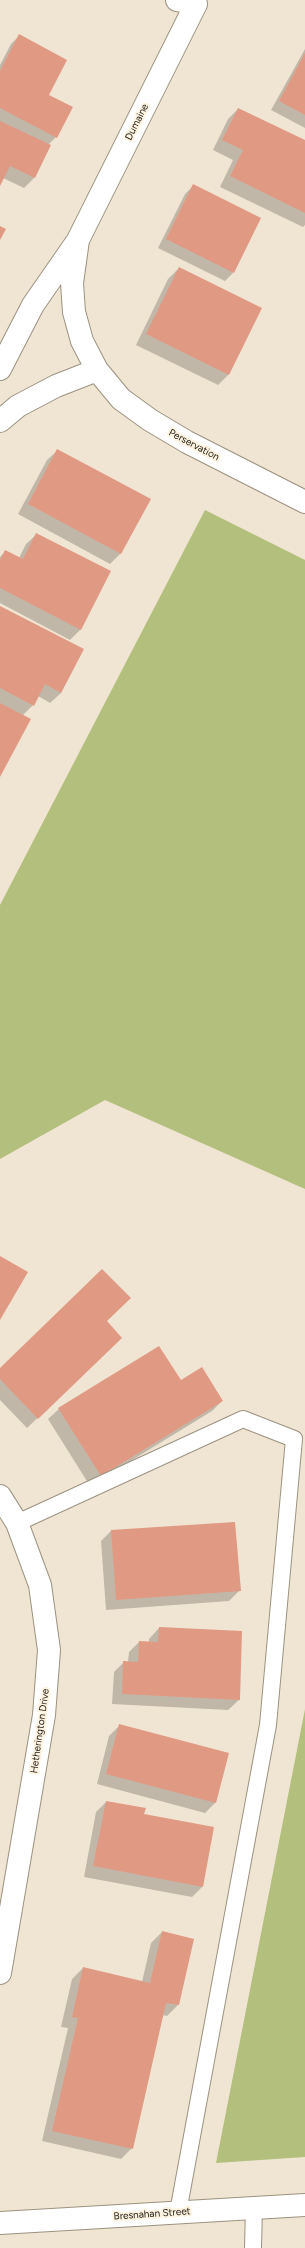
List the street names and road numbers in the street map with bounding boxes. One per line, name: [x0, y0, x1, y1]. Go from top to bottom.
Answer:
street label: Dumaine: [123, 102, 151, 142]
street label: Perservation: [167, 427, 221, 463]
street label: Hetherington Drive: [28, 1688, 52, 1774]
street label: Bresnahan Street: [113, 2205, 191, 2223]

